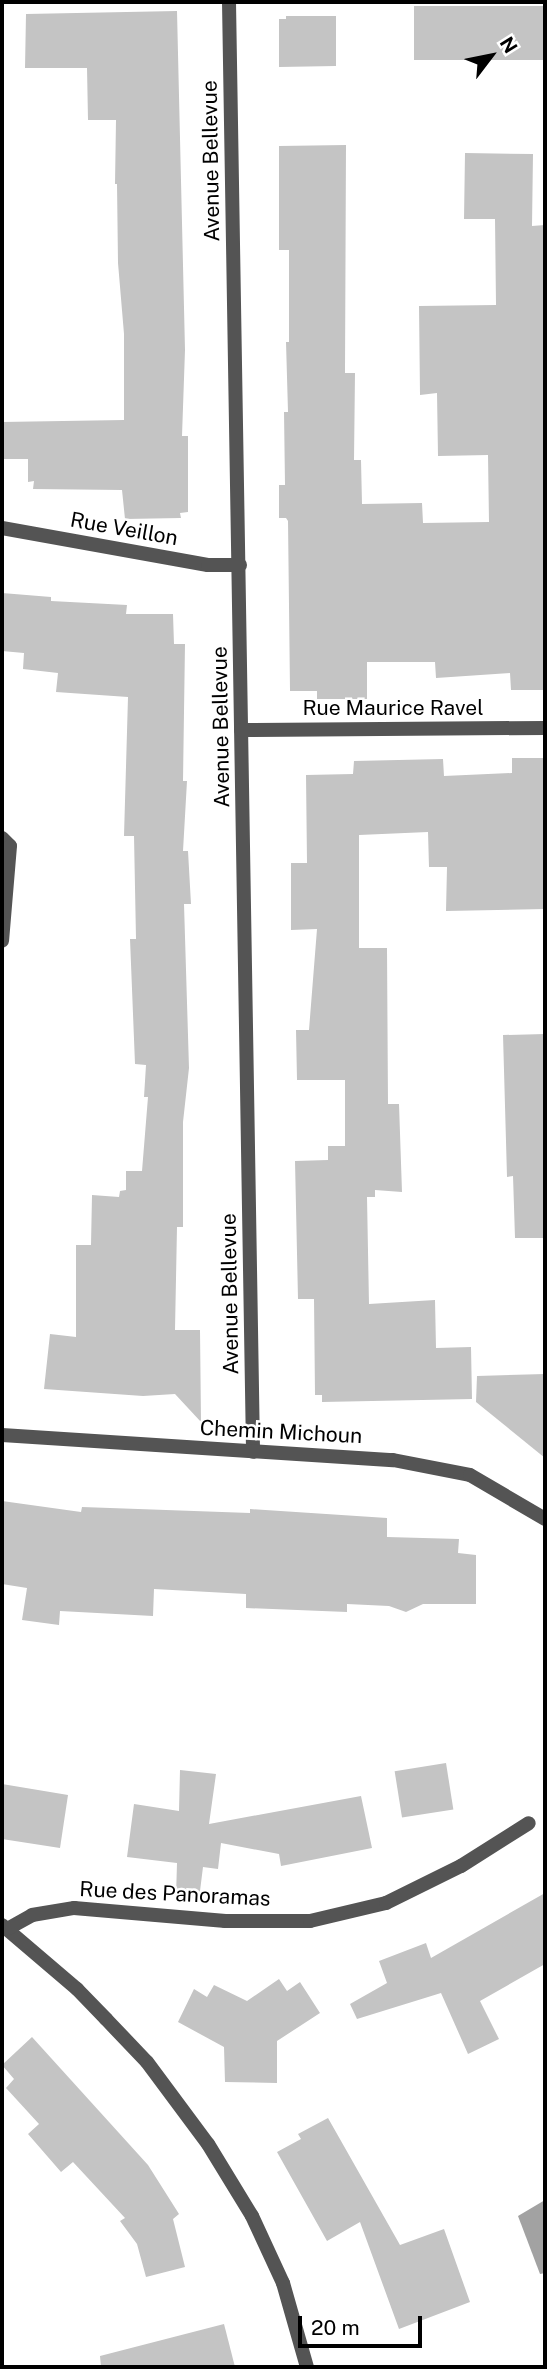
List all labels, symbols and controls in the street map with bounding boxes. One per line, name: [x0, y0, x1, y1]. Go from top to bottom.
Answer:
north arrow: [456, 21, 526, 91]
text: N: [496, 33, 522, 57]
street label: Avenue Bellevue: [197, 80, 225, 242]
street label: Rue Veillon: [68, 507, 180, 551]
street label: Avenue Bellevue: [207, 646, 235, 808]
street label: Rue Maurice Ravel: [302, 695, 484, 721]
street label: Avenue Bellevue: [216, 1213, 244, 1375]
street label: Chemin Michoun: [199, 1415, 363, 1449]
street label: Rue des Panoramas: [79, 1876, 271, 1912]
scale bar: [302, 2302, 426, 2346]
text: 20 m: [311, 2315, 360, 2340]

